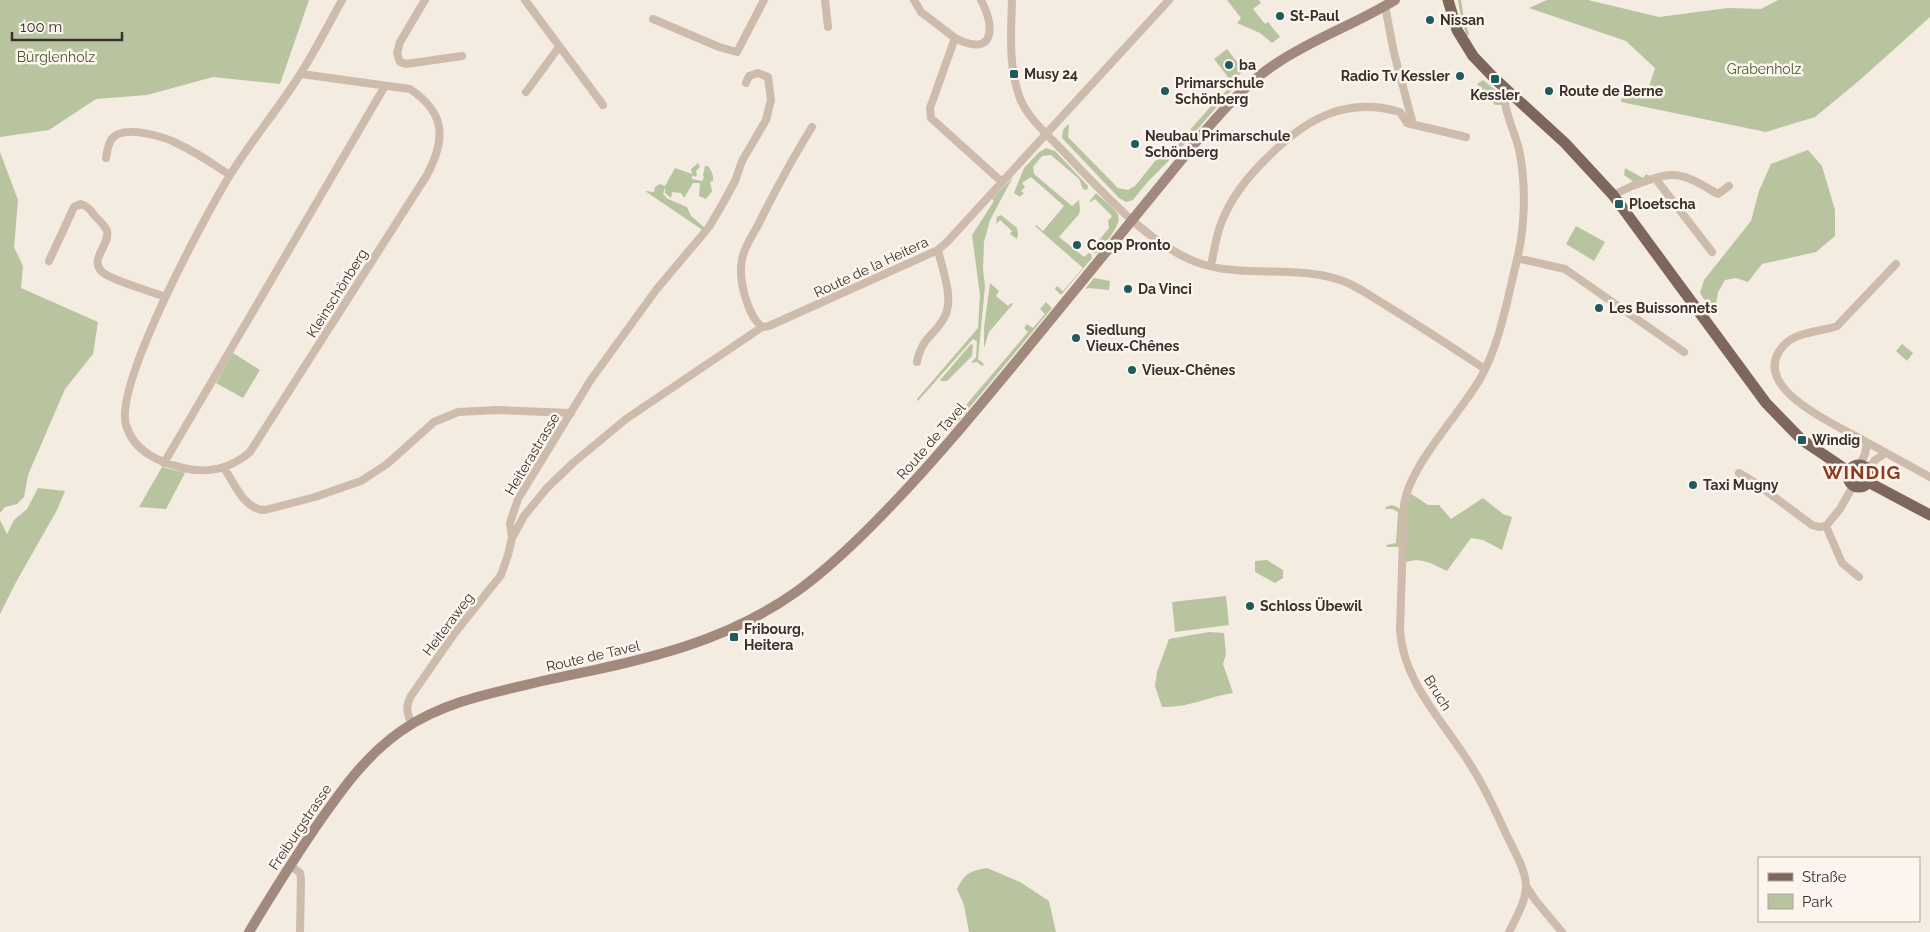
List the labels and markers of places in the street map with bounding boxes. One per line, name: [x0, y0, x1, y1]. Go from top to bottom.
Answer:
place label: St-Paul: [1290, 8, 1340, 24]
marker: St-Paul: [1274, 10, 1286, 22]
place label: Nissan: [1440, 12, 1485, 28]
marker: Nissan: [1424, 14, 1436, 26]
place label: ba: [1239, 57, 1256, 73]
marker: ba: [1223, 59, 1235, 71]
place label: Musy 24: [1024, 66, 1078, 82]
marker: Musy 24: [1008, 68, 1020, 80]
place label: Radio Tv Kessler: [1341, 68, 1451, 84]
marker: Radio Tv Kessler: [1454, 70, 1466, 82]
marker: Kessler: [1489, 73, 1501, 85]
place label: Primarschule Schönberg: [1175, 75, 1265, 107]
place label: Route de Berne: [1559, 83, 1664, 99]
marker: Primarschule Schönberg: [1159, 85, 1171, 97]
marker: Route de Berne: [1543, 85, 1555, 97]
place label: Kessler: [1470, 87, 1520, 103]
place label: Neubau Primarschule Schönberg: [1145, 128, 1291, 160]
marker: Neubau Primarschule Schönberg: [1129, 138, 1141, 150]
place label: Ploetscha: [1629, 196, 1696, 212]
marker: Ploetscha: [1613, 198, 1625, 210]
place label: Coop Pronto: [1087, 237, 1171, 253]
marker: Coop Pronto: [1071, 239, 1083, 251]
place label: Da Vinci: [1138, 281, 1192, 297]
marker: Da Vinci: [1122, 283, 1134, 295]
place label: Les Buissonnets: [1609, 300, 1717, 316]
marker: Les Buissonnets: [1593, 302, 1605, 314]
place label: Siedlung Vieux-Chênes: [1086, 322, 1179, 354]
marker: Siedlung Vieux-Chênes: [1070, 332, 1082, 344]
place label: Vieux-Chênes: [1142, 362, 1235, 378]
marker: Vieux-Chênes: [1126, 364, 1138, 376]
place label: Windig: [1812, 432, 1860, 448]
marker: Windig: [1796, 434, 1808, 446]
place label: Taxi Mugny: [1703, 477, 1779, 493]
marker: Taxi Mugny: [1687, 479, 1699, 491]
place label: Schloss Übewil: [1260, 597, 1363, 614]
marker: Schloss Übewil: [1244, 600, 1256, 612]
place label: Fribourg, Heitera: [744, 621, 804, 653]
marker: Fribourg, Heitera: [728, 631, 740, 643]

